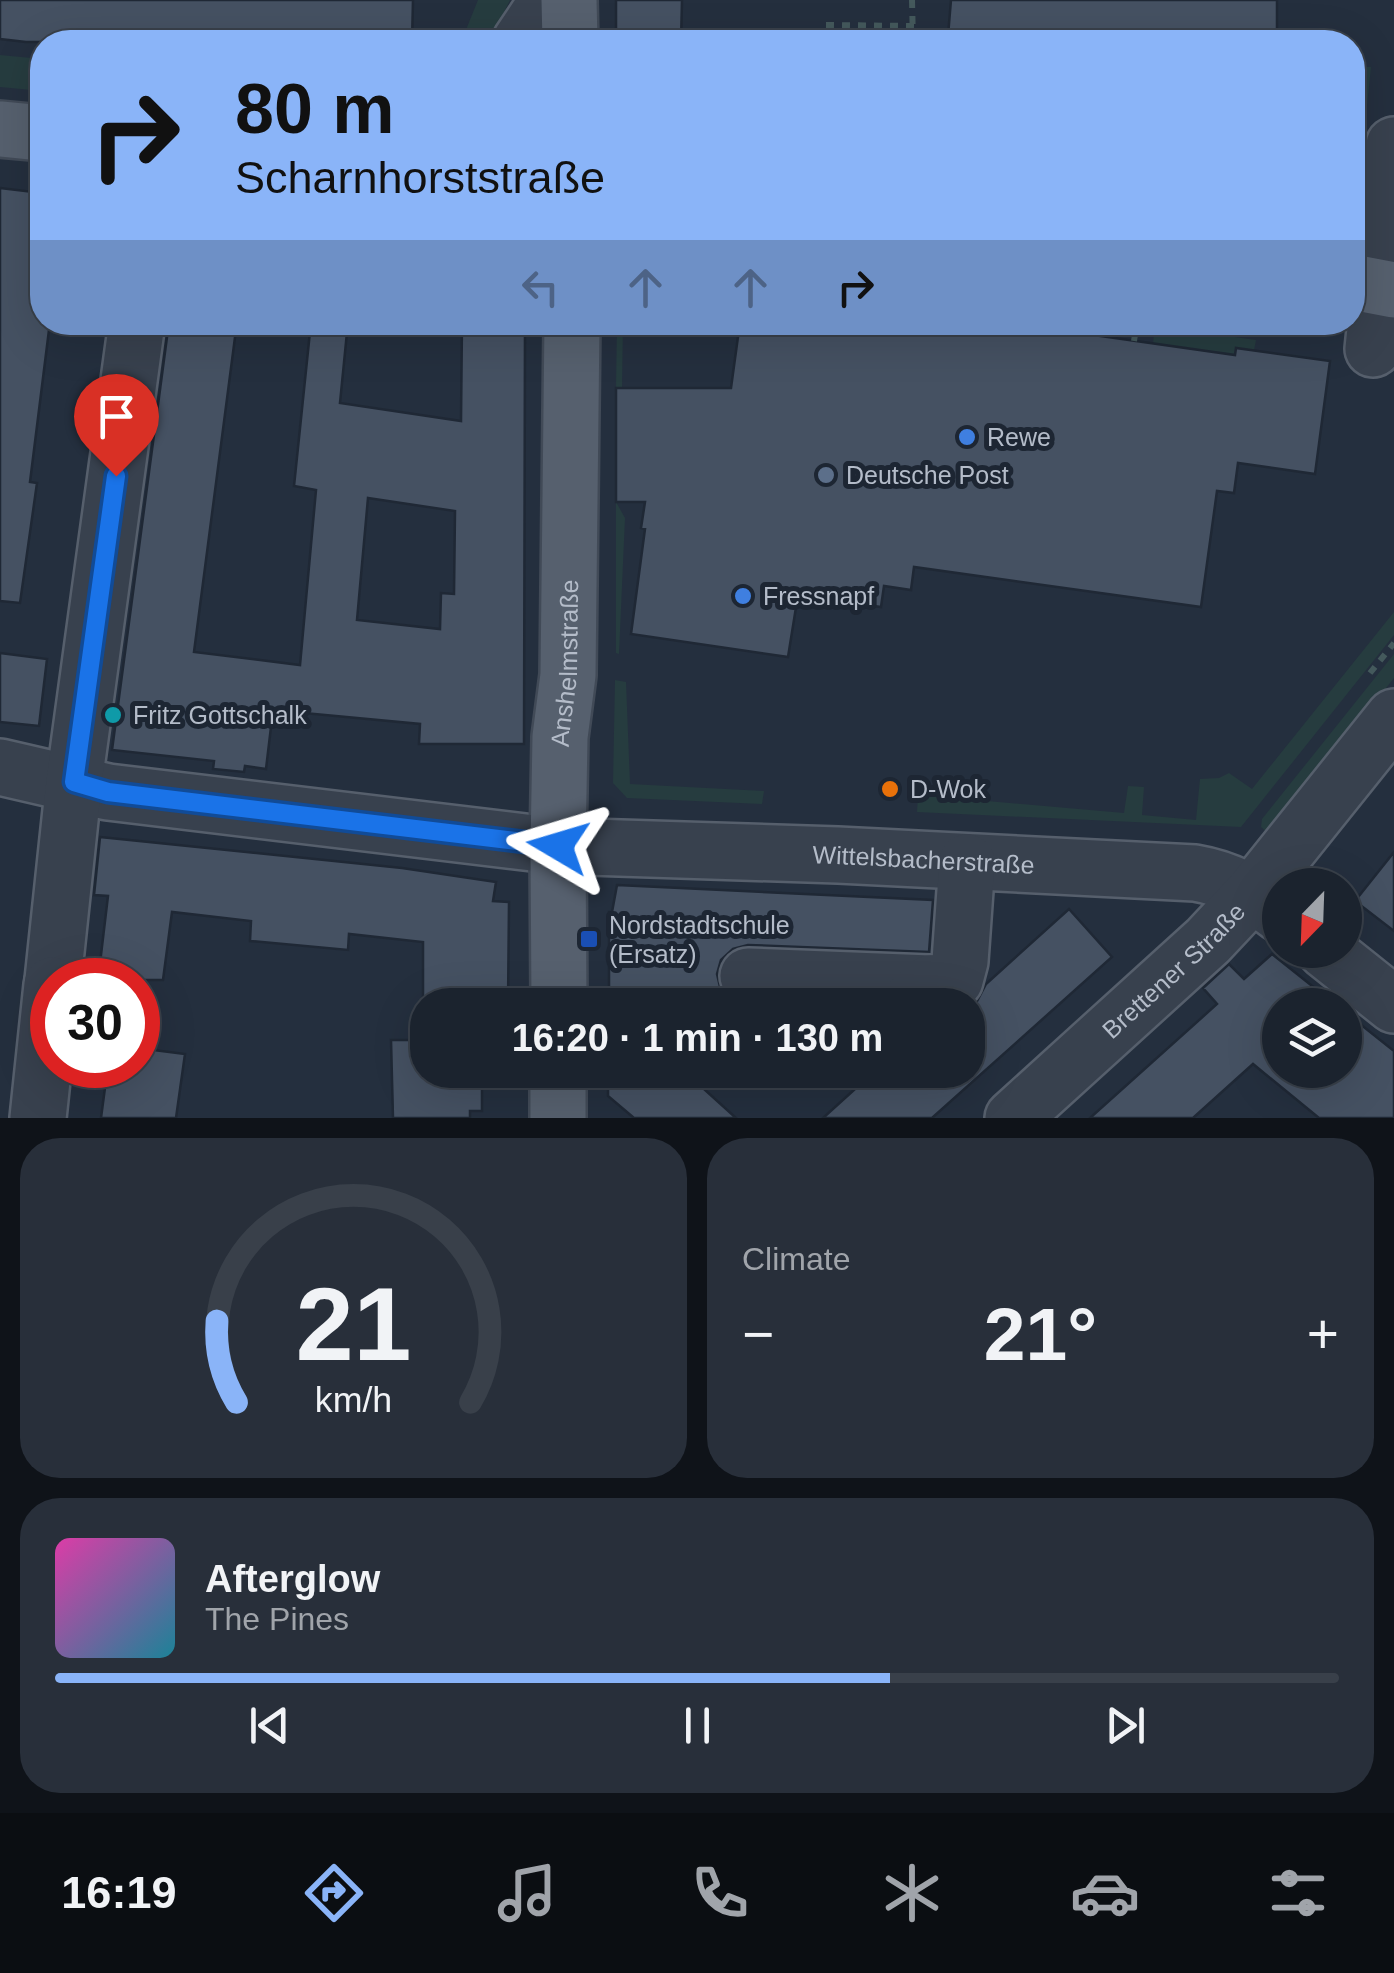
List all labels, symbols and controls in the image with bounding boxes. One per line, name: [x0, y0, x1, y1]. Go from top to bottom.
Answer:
icon: right: [70, 70, 200, 200]
text: 80 m: [235, 70, 395, 148]
text: Scharnhorststraße: [235, 152, 605, 203]
icon: left: [513, 260, 568, 315]
icon: ahead: [618, 260, 673, 315]
icon: ahead: [723, 260, 778, 315]
icon: right: [828, 260, 883, 315]
pin: [74, 374, 159, 477]
icon: arrive: [89, 389, 144, 444]
place label: Rewe: [987, 423, 1051, 451]
marker: Rewe: [956, 426, 978, 448]
place label: Deutsche Post: [846, 461, 1009, 489]
marker: Deutsche Post: [815, 464, 837, 486]
street label: Anshelmstraße: [546, 579, 583, 747]
place label: Fressnapf: [763, 582, 874, 610]
marker: Fressnapf: [732, 585, 754, 607]
place label: Fritz Gottschalk: [133, 701, 307, 729]
marker: Fritz Gottschalk: [102, 704, 124, 726]
place label: D-Wok: [910, 775, 986, 803]
marker: D-Wok: [879, 778, 901, 800]
position arrow: [506, 794, 610, 898]
street label: Wittelsbacherstraße: [812, 840, 1035, 879]
north arrow: [1262, 868, 1362, 968]
map controls: [1262, 868, 1362, 1088]
street label: Brettener Straße: [1097, 897, 1250, 1044]
place label: Nordstadtschule (Ersatz): [609, 911, 790, 968]
marker: Nordstadtschule (Ersatz): [578, 928, 600, 950]
speed limit sign: 30: [30, 958, 160, 1088]
button: layers: [1262, 988, 1362, 1088]
text: 16:20 · 1 min · 130 m: [512, 1017, 883, 1059]
text: Climate: [742, 1241, 850, 1277]
text: 21: [296, 1266, 411, 1382]
text: 21°: [984, 1292, 1097, 1376]
text: −: [742, 1303, 774, 1365]
text: +: [1307, 1303, 1339, 1365]
text: km/h: [315, 1380, 392, 1420]
text: Afterglow: [205, 1558, 380, 1600]
text: The Pines: [205, 1601, 349, 1637]
icon: previous: [242, 1698, 297, 1753]
icon: pause: [670, 1698, 725, 1753]
icon: next: [1098, 1698, 1153, 1753]
icon: directions: [299, 1858, 369, 1928]
icon: music: [492, 1858, 562, 1928]
icon: phone: [685, 1858, 755, 1928]
icon: climate: [877, 1858, 947, 1928]
icon: car: [1070, 1858, 1140, 1928]
icon: filters: [1263, 1858, 1333, 1928]
text: 16:19: [61, 1867, 176, 1918]

